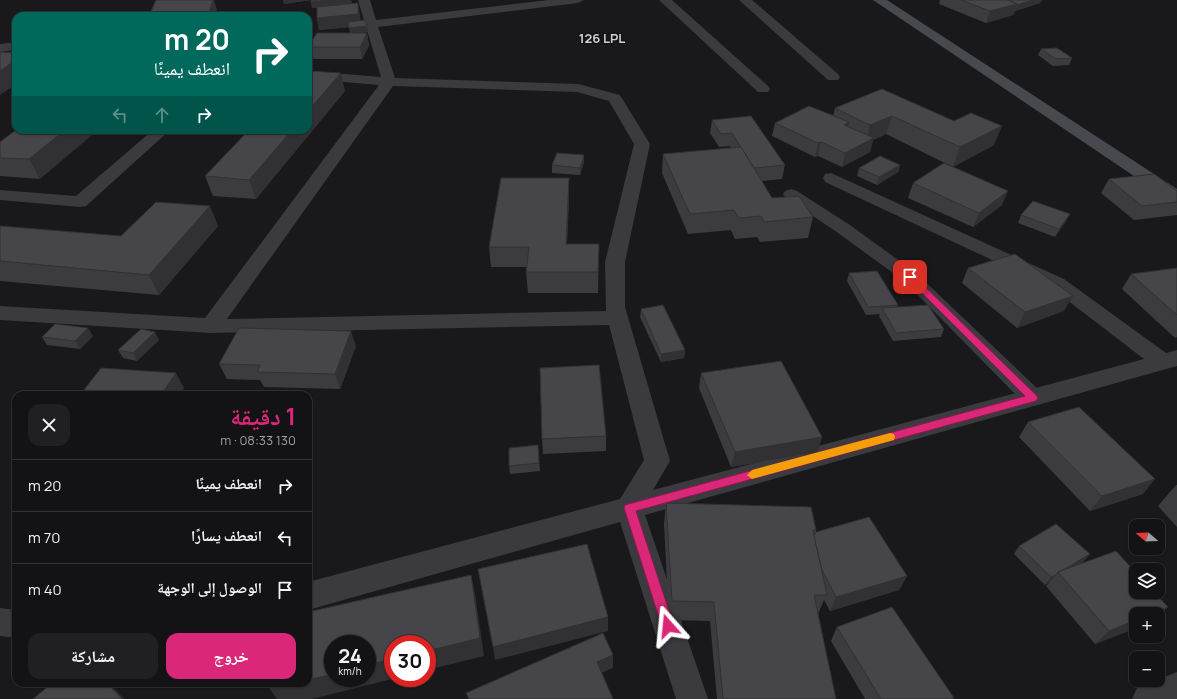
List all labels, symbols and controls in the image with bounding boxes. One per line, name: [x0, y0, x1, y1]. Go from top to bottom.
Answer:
text: 20 m: [164, 20, 230, 58]
icon: right: [244, 28, 296, 80]
district label: 126 LPL: [579, 29, 625, 47]
text: انعطف يمينًا: [154, 56, 230, 80]
icon: left: [109, 104, 131, 126]
icon: ahead: [151, 104, 173, 126]
icon: right: [193, 104, 215, 126]
pin: [893, 260, 927, 294]
icon: arrive: [899, 266, 921, 288]
text: 1 دقيقة: [230, 399, 296, 432]
button: close: [28, 404, 70, 446]
text: 130 m · 08:33: [220, 431, 296, 449]
text: انعطف يمينًا: [195, 473, 262, 494]
text: 20 m: [28, 475, 61, 496]
icon: right: [274, 475, 296, 497]
north arrow: [1129, 519, 1165, 555]
map controls: [1129, 519, 1165, 687]
text: انعطف يسارًا: [191, 525, 262, 546]
text: 70 m: [28, 527, 60, 548]
icon: left: [274, 527, 296, 549]
button: layers: [1129, 563, 1165, 599]
text: الوصول إلى الوجهة: [157, 577, 262, 598]
text: 40 m: [28, 579, 62, 600]
icon: arrive: [274, 579, 296, 601]
position arrow: [647, 605, 689, 647]
button: +: [1129, 607, 1165, 643]
button: مشاركة: [28, 633, 158, 679]
button: خروج: [166, 633, 296, 679]
speed limit sign: 30: [384, 635, 436, 687]
text: 24: [338, 642, 362, 669]
button: −: [1129, 651, 1165, 687]
text: km/h: [338, 664, 362, 678]

